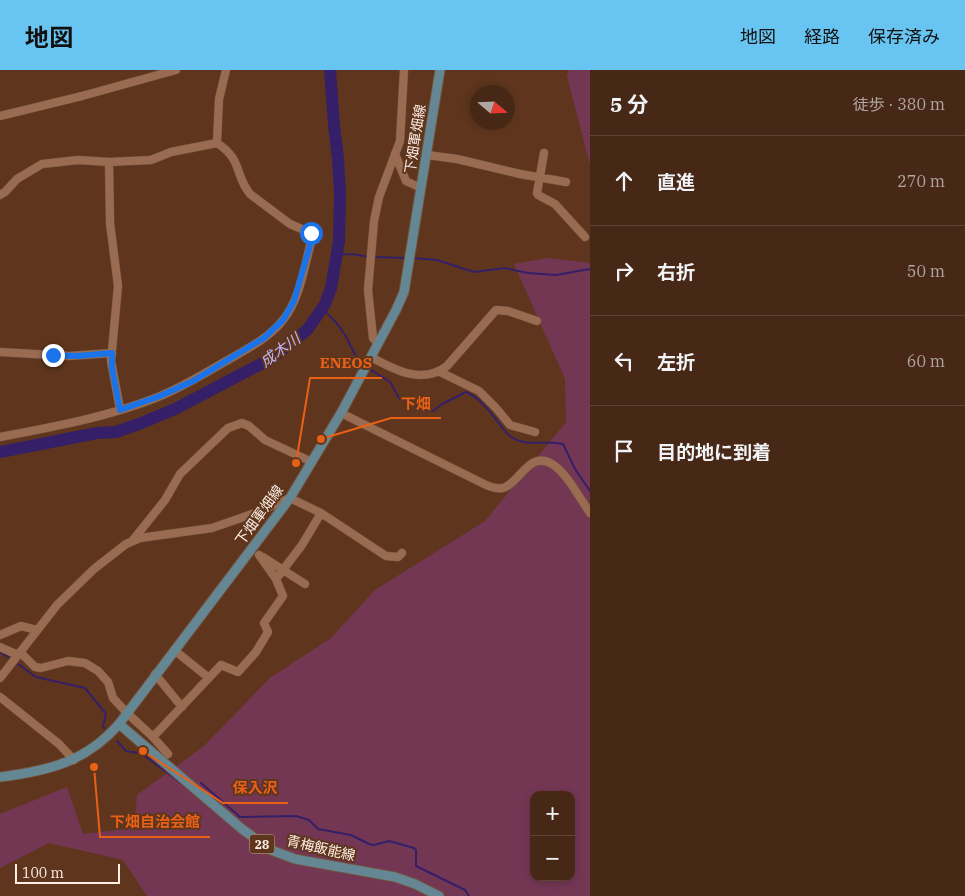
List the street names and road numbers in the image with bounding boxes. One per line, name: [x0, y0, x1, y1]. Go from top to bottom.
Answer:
street label: 下畑軍畑線: [401, 103, 429, 175]
street label: 下畑軍畑線: [231, 481, 287, 549]
street label: 青梅飯能線: [285, 831, 357, 865]
road number: 28: [250, 834, 274, 854]

